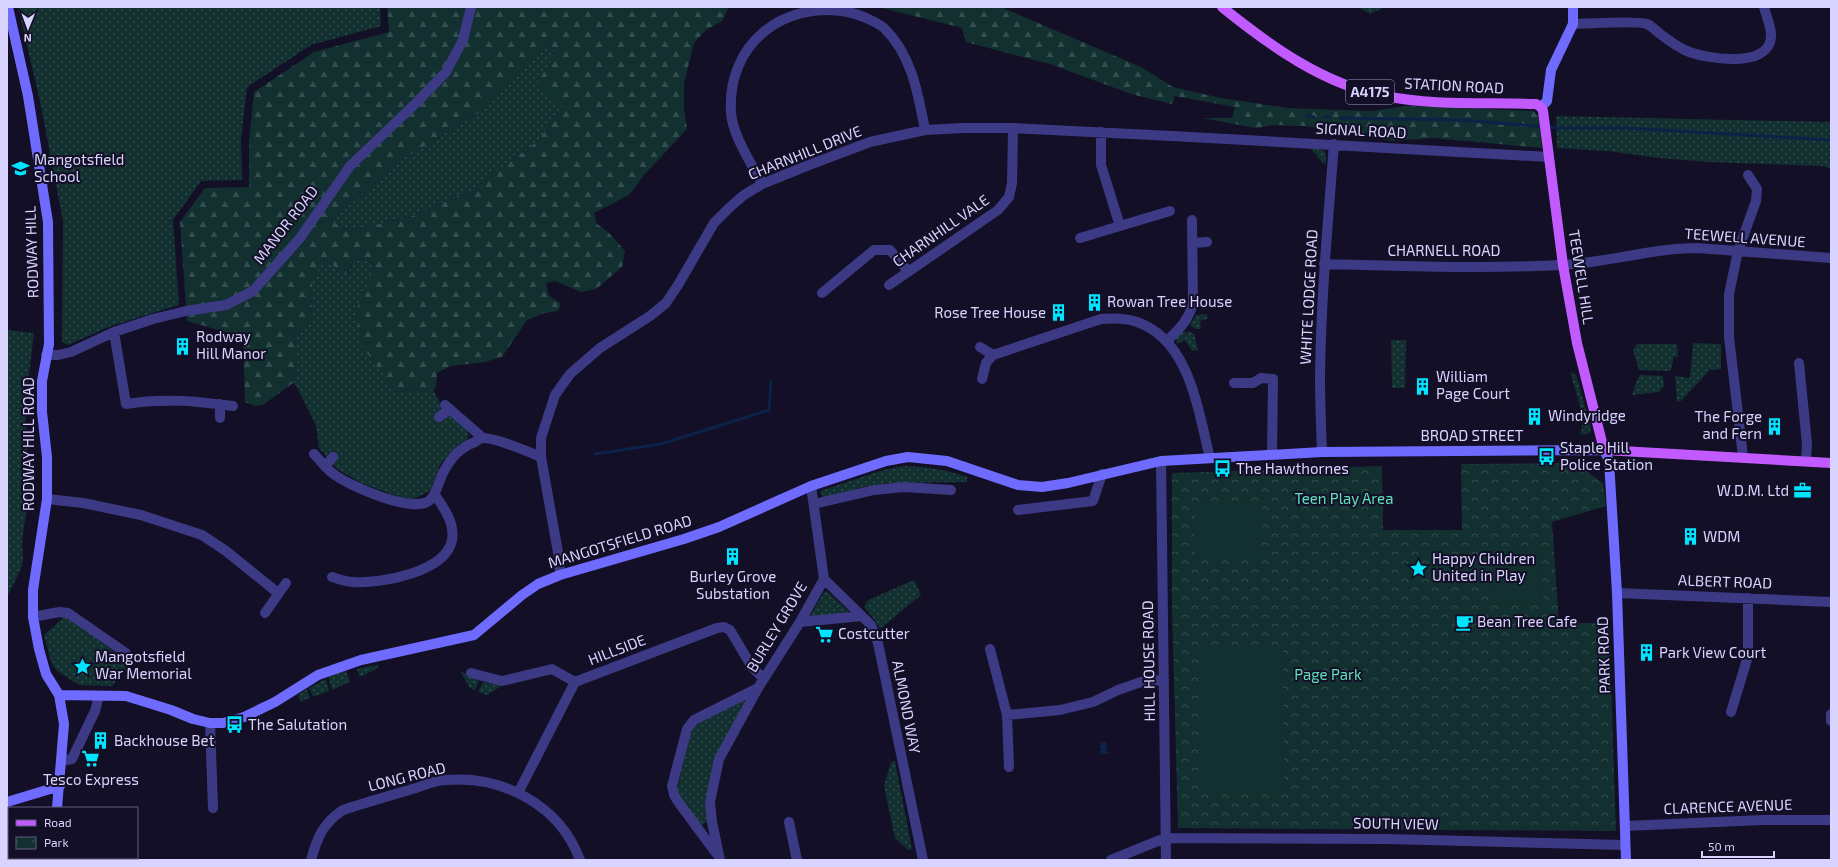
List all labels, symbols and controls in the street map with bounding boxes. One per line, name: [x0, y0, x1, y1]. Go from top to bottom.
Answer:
north arrow: [8, 8, 48, 48]
text: N: [24, 32, 32, 45]
street label: STATION ROAD: [1404, 73, 1504, 97]
road number: A4175: [1346, 80, 1394, 104]
street label: SIGNAL ROAD: [1315, 119, 1407, 141]
street label: CHARNHILL DRIVE: [745, 121, 864, 183]
place label: Mangotsfield School: [34, 150, 124, 185]
school or university icon: Mangotsfield School: [11, 159, 31, 179]
street label: MANOR ROAD: [249, 182, 321, 267]
street label: CHARNHILL VALE: [889, 190, 992, 270]
street label: RODWAY HILL: [20, 205, 42, 299]
street label: TEEWELL AVENUE: [1684, 224, 1806, 250]
street label: TEEWELL HILL: [1566, 228, 1598, 326]
street label: WHITE LODGE ROAD: [1295, 229, 1321, 365]
street label: CHARNELL ROAD: [1387, 241, 1501, 259]
building icon: Rowan Tree House: [1084, 292, 1104, 312]
place label: Rowan Tree House: [1107, 292, 1232, 310]
place label: Rose Tree House: [934, 303, 1046, 321]
building icon: Rose Tree House: [1049, 303, 1069, 323]
place label: Rodway Hill Manor: [196, 327, 266, 362]
building icon: Rodway Hill Manor: [173, 336, 193, 356]
place label: William Page Court: [1436, 367, 1510, 402]
building icon: William Page Court: [1413, 376, 1433, 396]
street label: RODWAY HILL ROAD: [19, 377, 37, 511]
building icon: Windyridge: [1525, 406, 1545, 426]
place label: Windyridge: [1548, 406, 1626, 424]
place label: The Forge and Fern: [1694, 407, 1762, 442]
building icon: The Forge and Fern: [1765, 416, 1785, 436]
street label: BROAD STREET: [1420, 426, 1524, 444]
place label: Staple Hill Police Station: [1560, 438, 1653, 473]
bus stop icon: Staple Hill Police Station: [1537, 447, 1557, 467]
bus stop icon: The Hawthornes: [1213, 459, 1233, 479]
place label: The Hawthornes: [1236, 459, 1349, 477]
place label: W.D.M. Ltd: [1717, 481, 1789, 499]
office icon: W.D.M. Ltd: [1792, 481, 1812, 501]
park label: Teen Play Area: [1295, 489, 1393, 507]
street label: MANGOTSFIELD ROAD: [546, 511, 694, 571]
building icon: WDM: [1680, 527, 1700, 547]
place label: WDM: [1703, 527, 1740, 545]
building icon: Burley Grove Substation: [723, 546, 743, 566]
place label: Happy Children United in Play: [1432, 549, 1535, 584]
place icon: Happy Children United in Play: [1409, 558, 1429, 578]
place label: Burley Grove Substation: [690, 567, 776, 602]
street label: ALBERT ROAD: [1678, 570, 1772, 592]
street label: BURLEY GROVE: [742, 578, 810, 675]
street label: HILL HOUSE ROAD: [1138, 600, 1158, 722]
cafe icon: Bean Tree Cafe: [1454, 612, 1474, 632]
place label: Bean Tree Cafe: [1477, 612, 1577, 630]
street label: PARK ROAD: [1593, 616, 1613, 694]
supermarket icon: Costcutter: [815, 624, 835, 644]
place label: Costcutter: [838, 624, 910, 642]
street label: HILLSIDE: [585, 630, 648, 668]
building icon: Park View Court: [1636, 643, 1656, 663]
place label: Park View Court: [1659, 643, 1766, 661]
place label: Mangotsfield War Memorial: [95, 647, 192, 682]
place icon: Mangotsfield War Memorial: [72, 656, 92, 676]
street label: ALMOND WAY: [889, 659, 925, 756]
park label: Page Park: [1294, 665, 1362, 683]
bus stop icon: The Salutation: [225, 715, 245, 735]
place label: The Salutation: [248, 715, 347, 733]
building icon: Backhouse Bet: [91, 731, 111, 751]
place label: Backhouse Bet: [114, 731, 215, 749]
supermarket icon: Tesco Express: [81, 749, 101, 769]
street label: LONG ROAD: [366, 758, 447, 794]
place label: Tesco Express: [43, 770, 139, 788]
street label: CLARENCE AVENUE: [1663, 795, 1793, 817]
legend: [8, 807, 138, 859]
street label: SOUTH VIEW: [1353, 813, 1439, 833]
text: Road: [44, 815, 72, 829]
scale bar: [1702, 833, 1774, 859]
text: Park: [44, 835, 69, 849]
text: 50 m: [1708, 839, 1735, 853]

